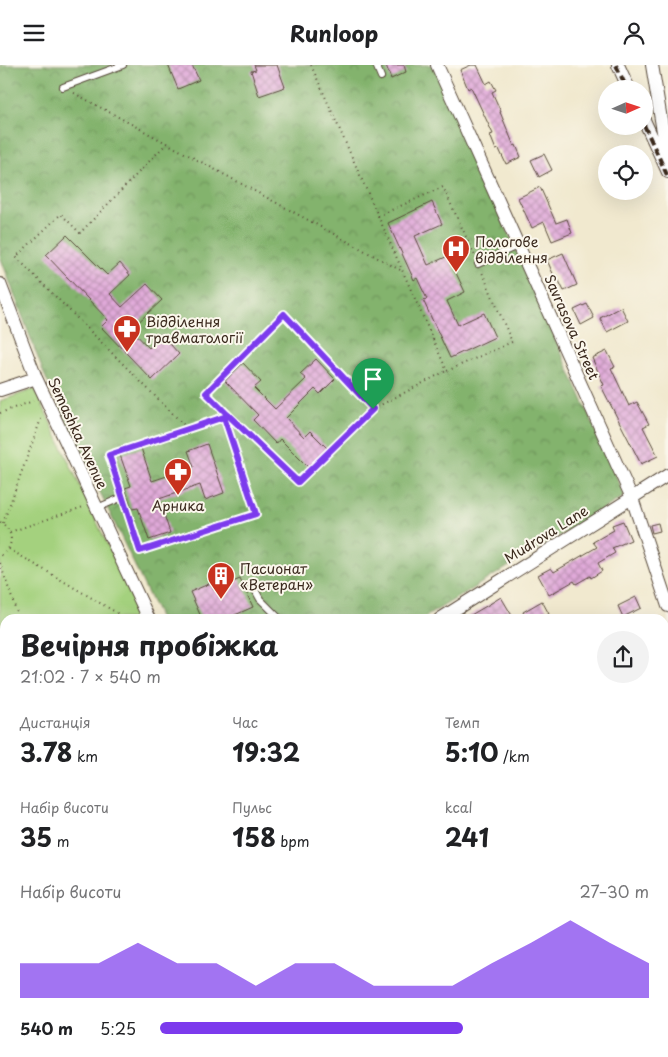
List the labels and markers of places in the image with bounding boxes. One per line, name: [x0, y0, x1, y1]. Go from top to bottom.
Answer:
place label: Пологове відділення: [475, 231, 548, 268]
hospital icon: Пологове відділення: [441, 234, 471, 273]
place label: Відділення травматології: [146, 311, 244, 348]
pharmacy icon: Відділення травматології: [112, 314, 142, 353]
pin: [352, 358, 394, 409]
pharmacy icon: Арника: [163, 457, 193, 496]
place label: Арника: [152, 495, 204, 516]
place label: Пасионат «Ветеран»: [240, 558, 313, 595]
building icon: Пасионат «Ветеран»: [206, 561, 236, 600]

